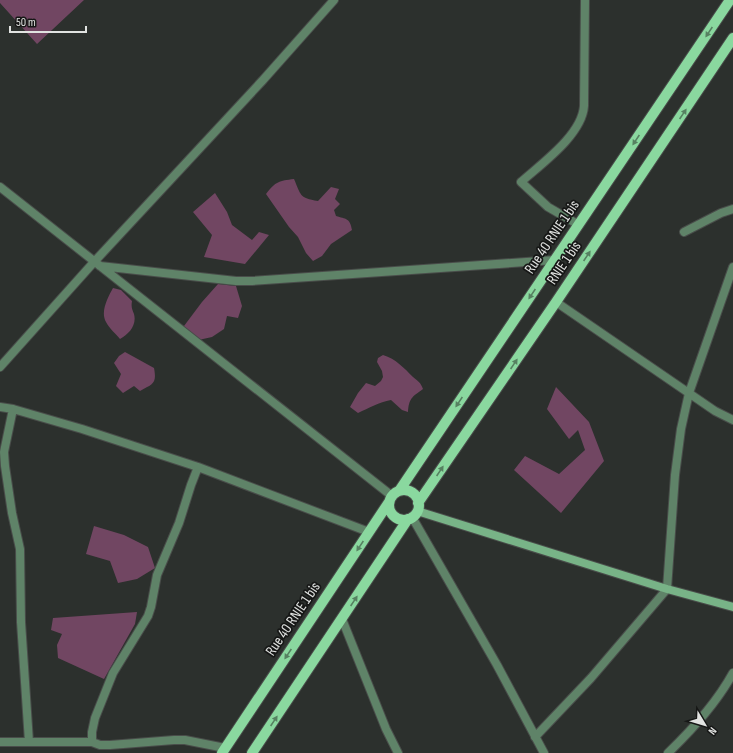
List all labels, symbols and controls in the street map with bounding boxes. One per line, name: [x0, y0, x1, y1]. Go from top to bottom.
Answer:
scale bar: [10, 8, 86, 34]
text: 50 m: [16, 15, 36, 30]
one-way arrow: [705, 27, 712, 38]
one-way arrow: [679, 108, 686, 119]
one-way arrow: [632, 135, 640, 145]
street label: Rue 40 RNIE 1 bis: [521, 197, 583, 277]
street label: RNIE 1 bis: [543, 238, 585, 288]
one-way arrow: [583, 251, 591, 262]
one-way arrow: [528, 289, 536, 300]
one-way arrow: [510, 359, 518, 369]
one-way arrow: [455, 397, 463, 407]
one-way arrow: [436, 466, 444, 477]
one-way arrow: [356, 541, 364, 551]
street label: Rue 40 RNIE 1 bis: [261, 578, 325, 660]
one-way arrow: [350, 596, 358, 606]
one-way arrow: [284, 649, 292, 660]
north arrow: [685, 705, 725, 745]
one-way arrow: [270, 715, 278, 726]
text: N: [705, 725, 719, 737]

